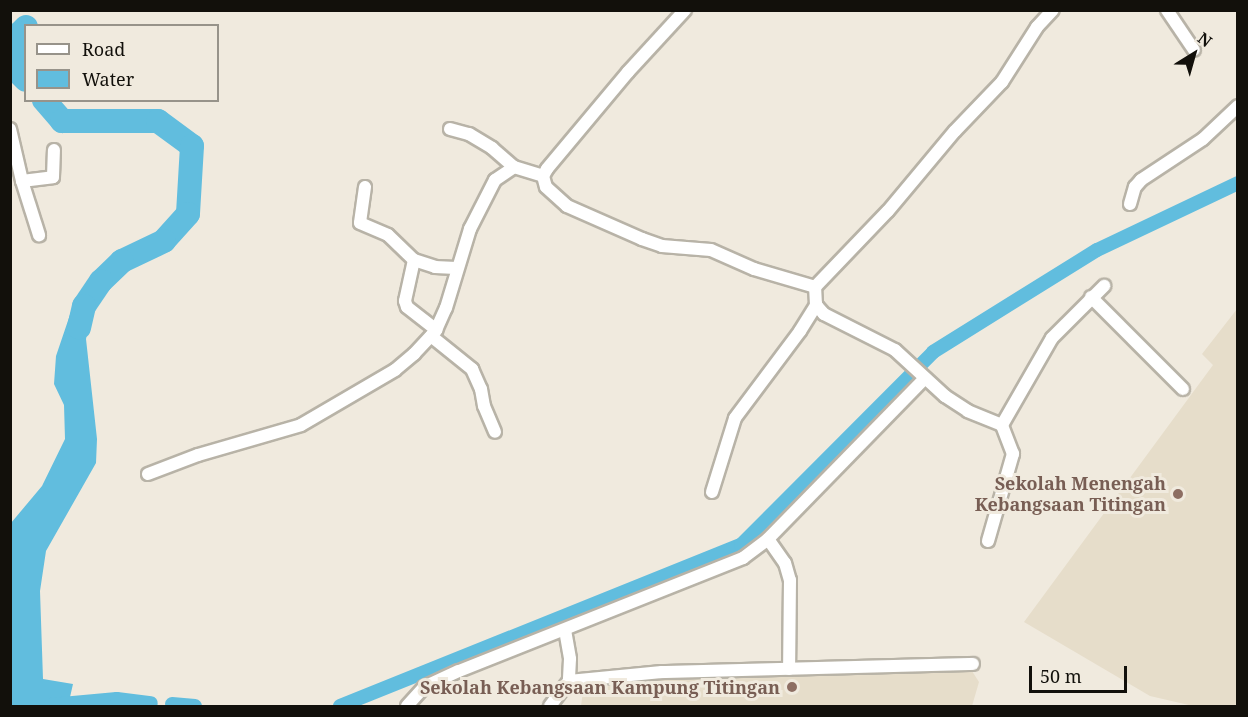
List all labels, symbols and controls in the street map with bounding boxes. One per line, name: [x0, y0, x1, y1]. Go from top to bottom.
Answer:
legend: [24, 24, 219, 102]
north arrow: [1164, 24, 1224, 84]
text: N: [1193, 27, 1216, 52]
text: Road: [82, 37, 125, 61]
text: Water: [82, 67, 134, 91]
place label: Sekolah Menengah Kebangsaan Titingan: [975, 473, 1166, 516]
marker: Sekolah Menengah Kebangsaan Titingan: [1171, 487, 1185, 501]
scale bar: [1032, 654, 1130, 692]
text: 50 m: [1040, 664, 1082, 688]
place label: Sekolah Kebangsaan Kampung Titingan: [420, 676, 780, 698]
marker: Sekolah Kebangsaan Kampung Titingan: [785, 680, 799, 694]

